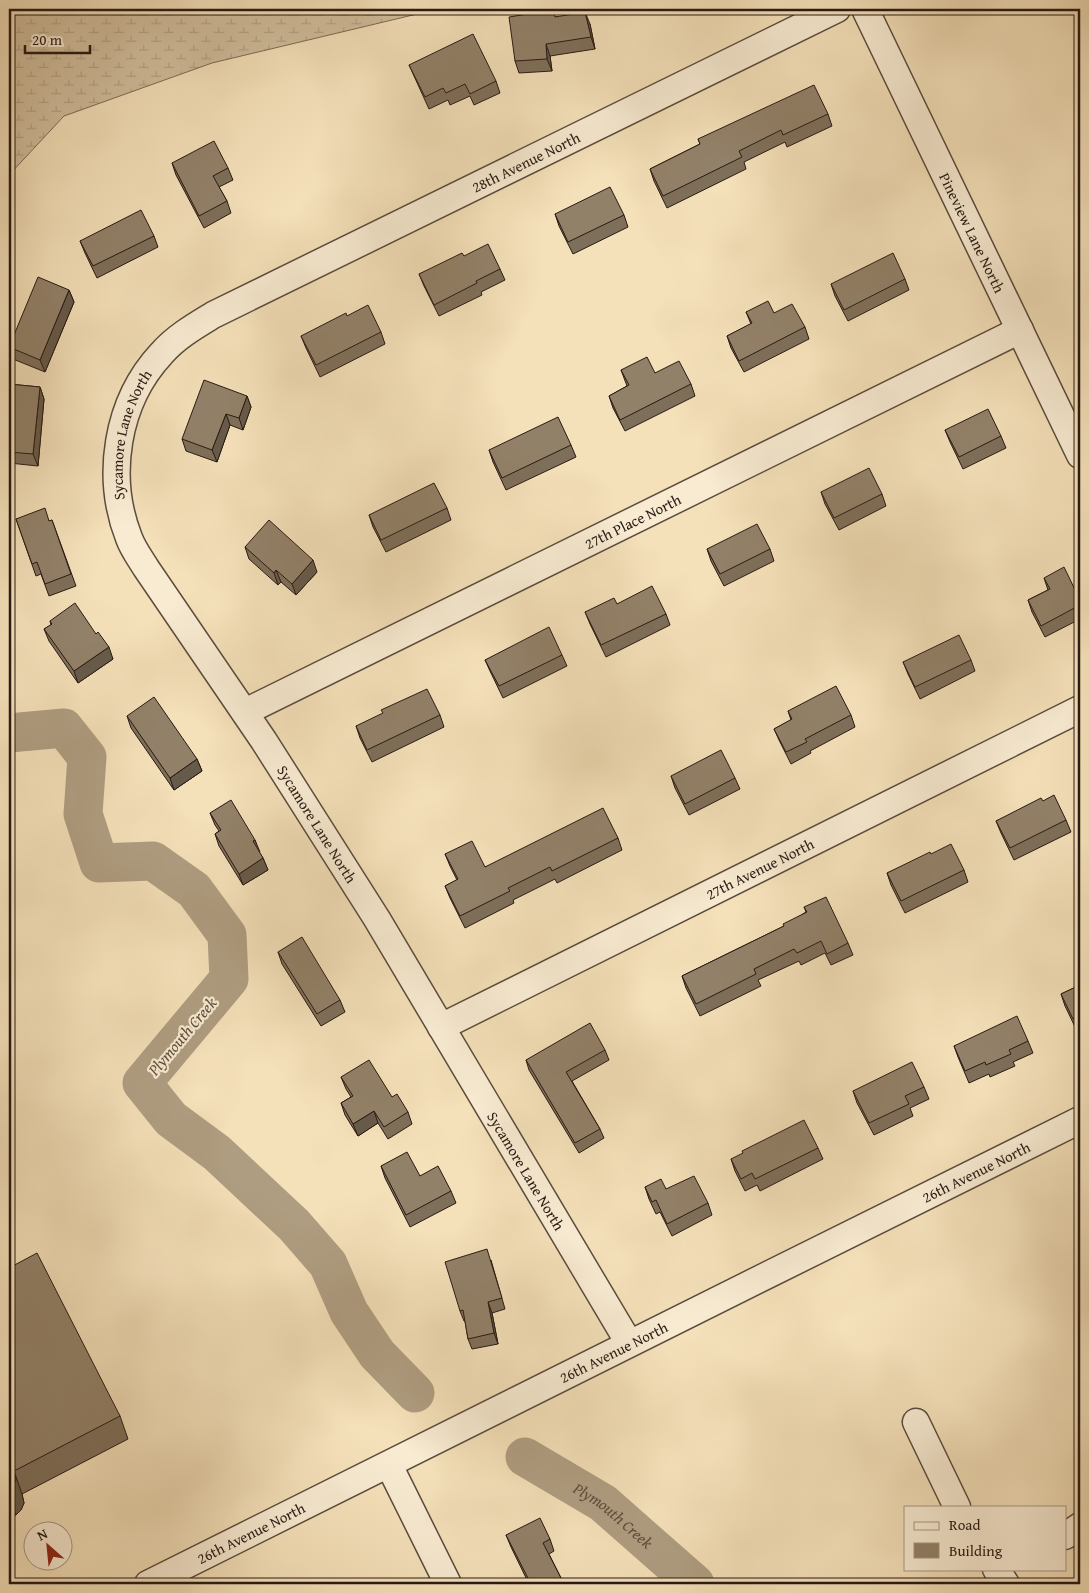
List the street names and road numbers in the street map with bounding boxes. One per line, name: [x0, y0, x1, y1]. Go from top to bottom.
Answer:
street label: 28th Avenue North: [468, 126, 584, 197]
street label: Pineview Lane North: [935, 169, 1011, 297]
street label: Sycamore Lane North: [106, 365, 156, 502]
street label: 27th Place North: [581, 488, 685, 554]
street label: Sycamore Lane North: [272, 761, 362, 887]
street label: 27th Avenue North: [702, 832, 818, 904]
street label: Sycamore Lane North: [482, 1108, 570, 1235]
street label: 26th Avenue North: [918, 1136, 1034, 1207]
street label: 26th Avenue North: [556, 1316, 671, 1388]
street label: 26th Avenue North: [193, 1497, 309, 1568]

